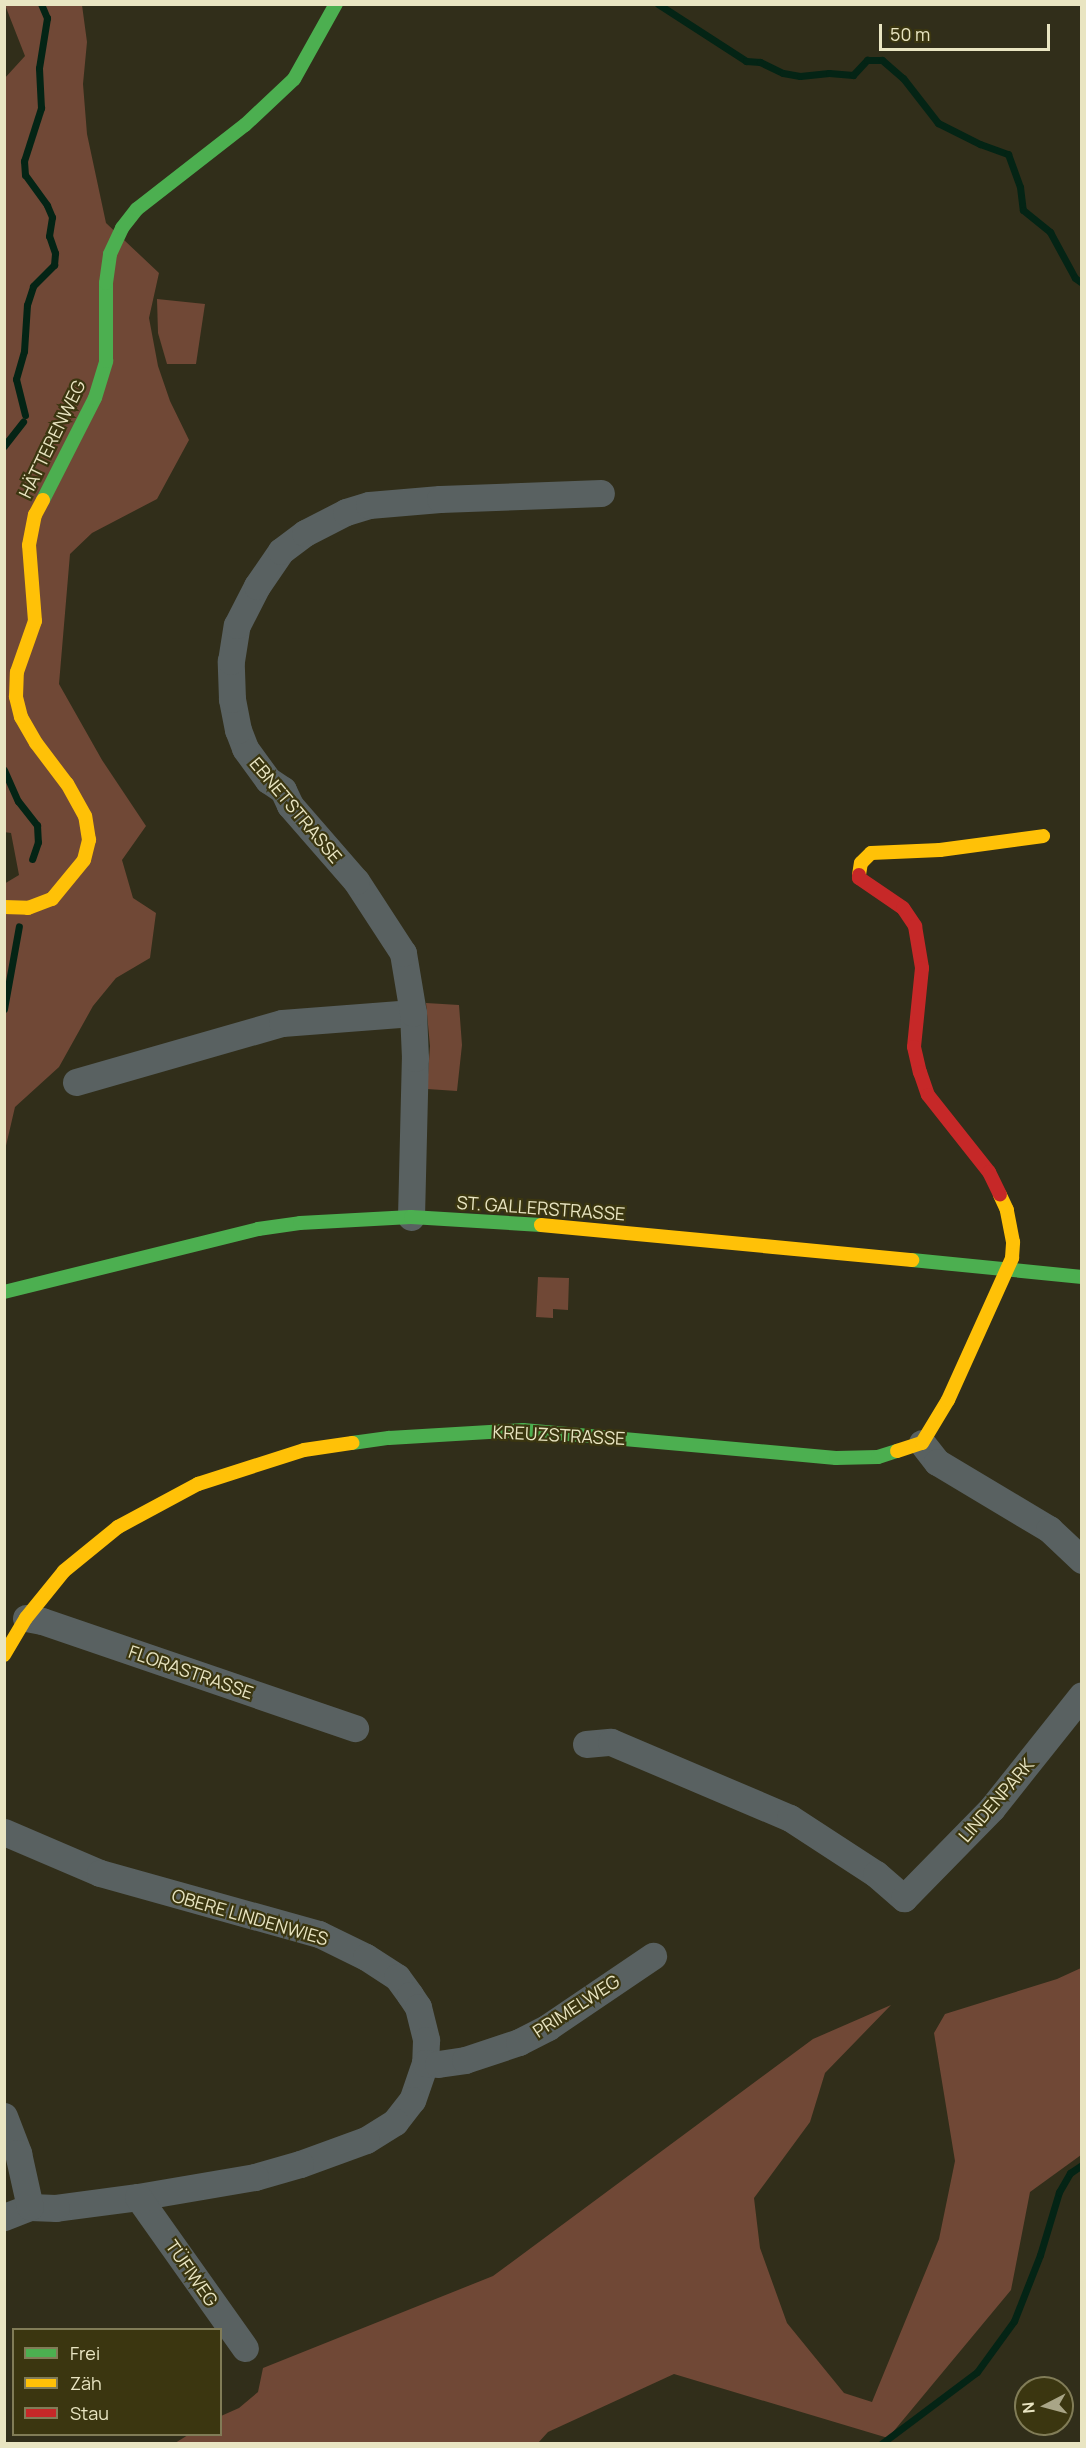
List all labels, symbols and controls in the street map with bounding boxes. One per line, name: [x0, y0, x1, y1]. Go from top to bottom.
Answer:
scale bar: [882, 12, 1053, 50]
text: 50 m: [890, 22, 930, 46]
street label: HÄTTERENWEG: [14, 376, 90, 502]
street label: EBNETSTRASSE: [245, 753, 347, 867]
street label: ST. GALLERSTRASSE: [456, 1191, 626, 1225]
street label: KREUZSTRASSE: [492, 1421, 626, 1449]
street label: FLORASTRASSE: [126, 1641, 256, 1703]
street label: LINDENPARK: [954, 1754, 1038, 1846]
street label: OBERE LINDENWIES: [169, 1884, 331, 1950]
street label: PRIMELWEG: [529, 1970, 623, 2042]
street label: TÜFIWEG: [161, 2236, 223, 2310]
legend: [12, 2328, 222, 2436]
text: Frei: [70, 2341, 100, 2365]
text: Zäh: [70, 2371, 102, 2395]
north arrow: [1014, 2376, 1074, 2436]
text: Stau: [70, 2401, 109, 2425]
text: N: [1017, 2401, 1040, 2415]

